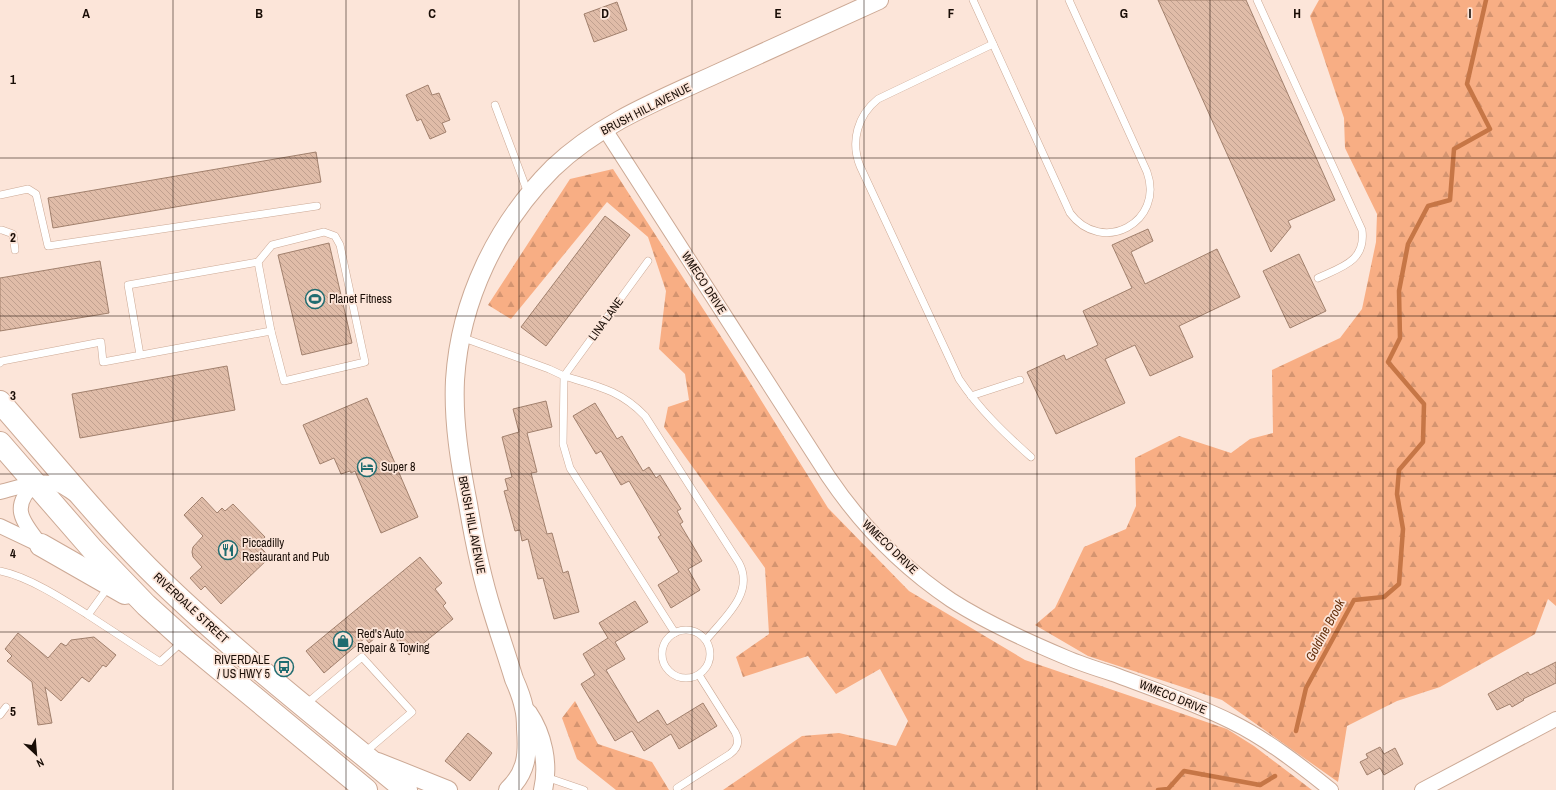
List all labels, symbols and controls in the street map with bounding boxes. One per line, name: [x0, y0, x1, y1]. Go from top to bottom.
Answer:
text: A: [82, 5, 90, 22]
text: B: [255, 5, 263, 22]
text: C: [428, 5, 436, 22]
text: D: [601, 5, 609, 22]
text: E: [774, 5, 782, 22]
text: F: [948, 5, 955, 22]
text: G: [1120, 5, 1128, 22]
text: H: [1293, 5, 1301, 22]
text: I: [1469, 5, 1472, 22]
text: 1: [10, 71, 16, 88]
street label: BRUSH HILL AVENUE: [598, 79, 694, 139]
text: 2: [10, 229, 16, 246]
street label: WMECO DRIVE: [678, 249, 730, 317]
sports icon: Planet Fitness: [304, 288, 326, 310]
place label: Planet Fitness: [329, 291, 392, 307]
street label: LINA LANE: [585, 294, 627, 344]
text: 3: [10, 387, 16, 404]
hotel icon: Super 8: [356, 456, 378, 478]
place label: Super 8: [381, 459, 415, 475]
street label: BRUSH HILL AVENUE: [455, 475, 489, 575]
street label: WMECO DRIVE: [859, 516, 921, 578]
place label: Piccadilly Restaurant and Pub: [242, 535, 330, 565]
restaurant icon: Piccadilly Restaurant and Pub: [217, 539, 239, 561]
text: 4: [10, 545, 16, 562]
street label: RIVERDALE STREET: [150, 569, 232, 647]
water label: Goldine Brook: [1301, 595, 1349, 664]
place label: Red's Auto Repair & Towing: [357, 626, 430, 656]
shop icon: Red's Auto Repair & Towing: [332, 630, 354, 652]
place label: RIVERDALE / US HWY 5: [214, 652, 271, 682]
bus stop icon: RIVERDALE / US HWY 5: [273, 656, 295, 678]
street label: WMECO DRIVE: [1137, 676, 1209, 718]
text: 5: [10, 703, 16, 720]
north arrow: [16, 734, 56, 774]
text: N: [34, 755, 46, 771]

